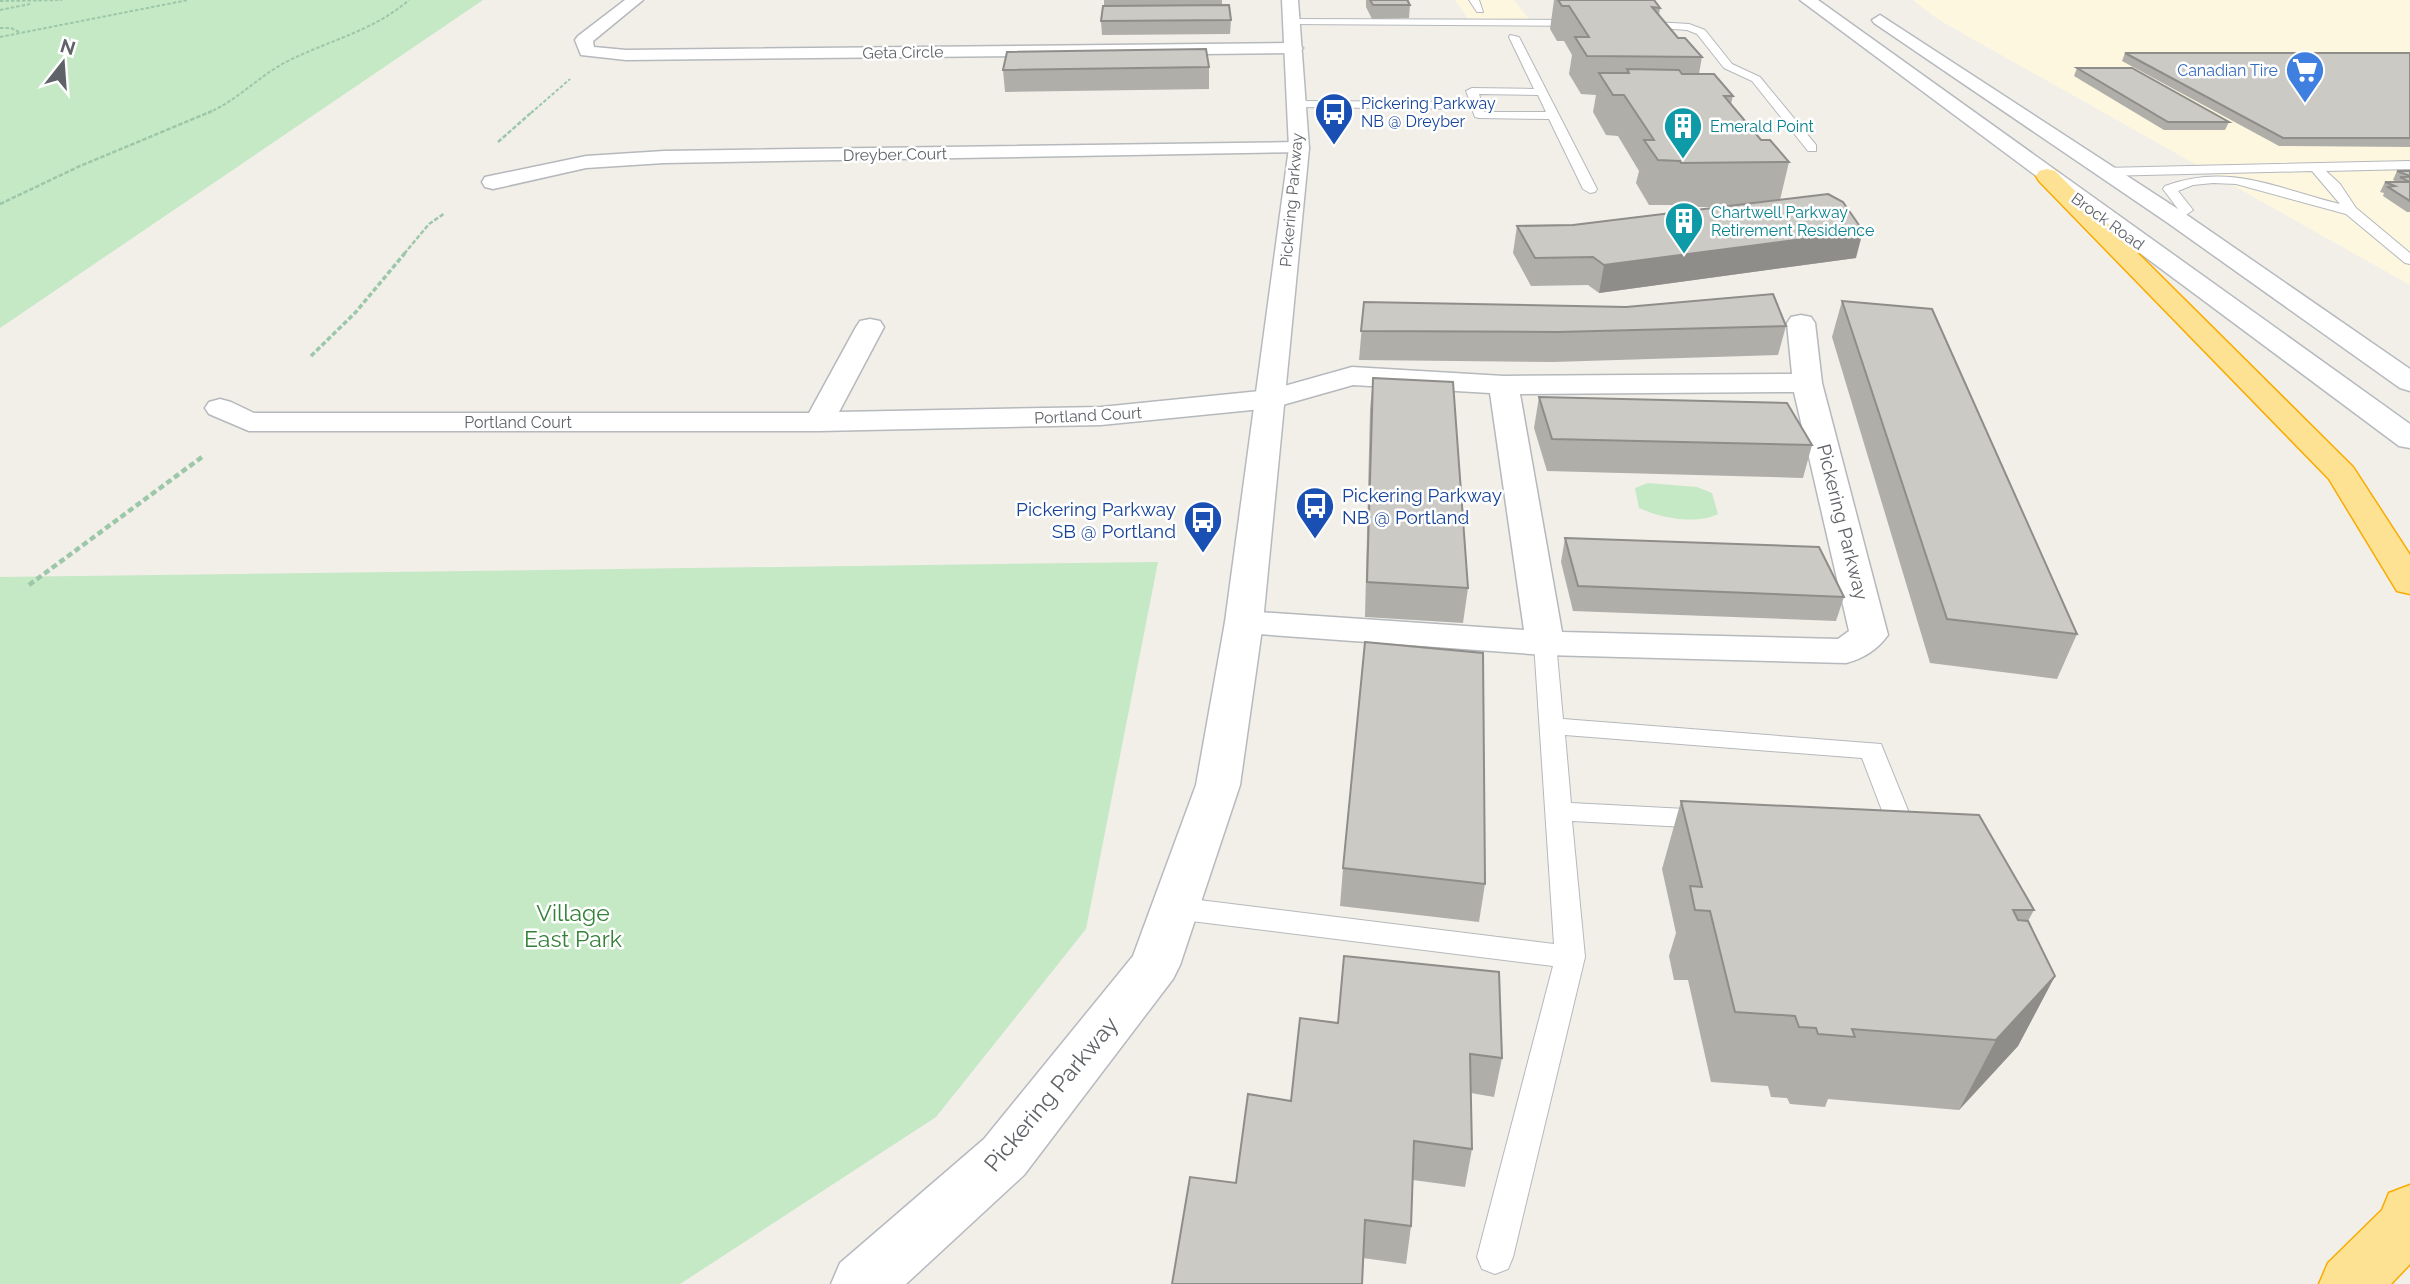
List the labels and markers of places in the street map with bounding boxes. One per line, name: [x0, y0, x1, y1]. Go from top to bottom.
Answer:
supermarket icon: Canadian Tire: [2284, 49, 2326, 104]
place label: Canadian Tire: [2177, 61, 2278, 80]
bus stop icon: Pickering Parkway NB @ Dreyber: [1313, 91, 1355, 146]
place label: Pickering Parkway NB @ Dreyber: [1361, 94, 1496, 131]
building icon: Emerald Point: [1662, 105, 1704, 160]
place label: Emerald Point: [1710, 117, 1814, 136]
building icon: Chartwell Parkway Retirement Residence: [1663, 200, 1705, 255]
place label: Chartwell Parkway Retirement Residence: [1711, 203, 1874, 240]
place label: Pickering Parkway NB @ Portland: [1342, 484, 1502, 528]
bus stop icon: Pickering Parkway NB @ Portland: [1294, 485, 1336, 540]
place label: Pickering Parkway SB @ Portland: [1016, 498, 1176, 542]
bus stop icon: Pickering Parkway SB @ Portland: [1182, 499, 1224, 554]

